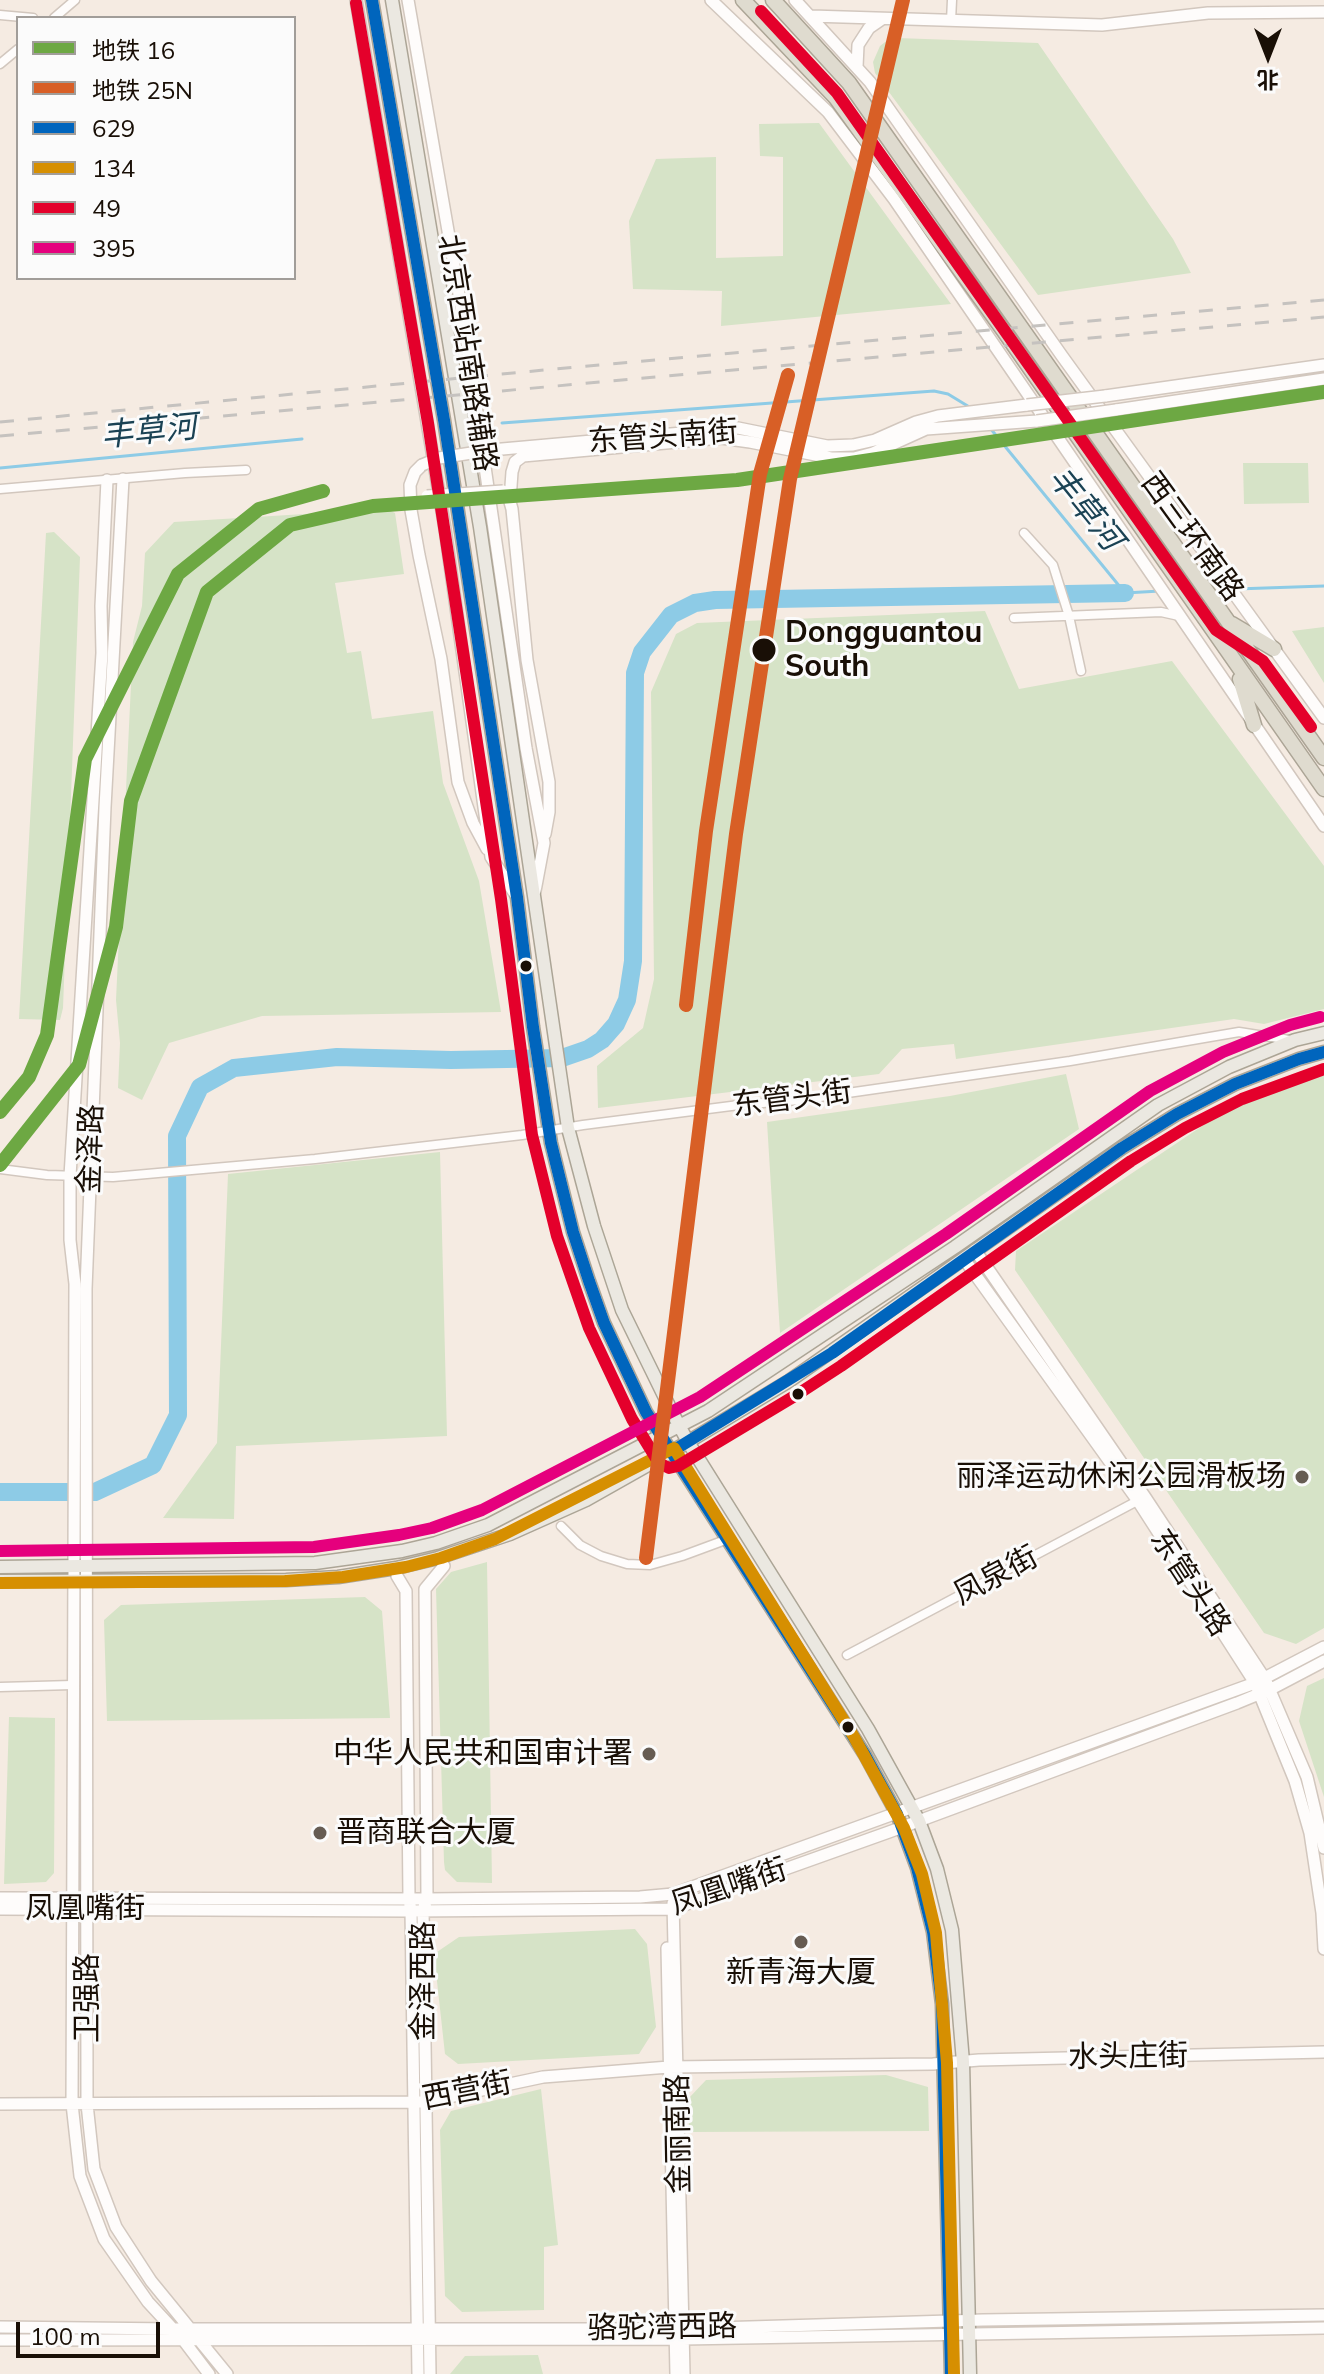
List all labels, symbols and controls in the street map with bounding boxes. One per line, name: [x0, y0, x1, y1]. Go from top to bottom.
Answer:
legend: [16, 16, 296, 280]
north arrow: [1228, 16, 1308, 96]
text: 地铁 16: [92, 35, 175, 65]
text: 北: [1257, 66, 1279, 94]
text: 地铁 25N: [92, 75, 193, 105]
text: 629: [92, 113, 135, 143]
text: 134: [92, 153, 135, 183]
text: 49: [92, 193, 121, 223]
street label: 北京西站南路辅路: [430, 232, 504, 474]
text: 395: [92, 233, 135, 263]
water label: 丰草河: [99, 408, 199, 456]
street label: 东管头南街: [587, 414, 739, 460]
water label: 丰草河: [1040, 460, 1130, 558]
street label: 西三环南路: [1133, 466, 1251, 608]
place label: Dongguantou South: [785, 615, 982, 686]
marker: Dongguantou South: [750, 636, 778, 664]
unlabelled marker: [518, 958, 534, 974]
street label: 东管头街: [730, 1074, 854, 1124]
street label: 金泽路: [71, 1103, 111, 1195]
unlabelled marker: [790, 1386, 806, 1402]
place label: 丽泽运动休闲公园滑板场: [956, 1459, 1286, 1495]
marker: 丽泽运动休闲公园滑板场: [1293, 1468, 1311, 1486]
street label: 东管头路: [1142, 1523, 1238, 1643]
street label: 凤泉街: [948, 1539, 1044, 1613]
unlabelled marker: [840, 1719, 856, 1735]
place label: 中华人民共和国审计署: [333, 1736, 633, 1772]
marker: 中华人民共和国审计署: [640, 1745, 658, 1763]
place label: 晋商联合大厦: [336, 1815, 516, 1851]
marker: 晋商联合大厦: [311, 1824, 329, 1842]
street label: 凤凰嘴街: [666, 1851, 792, 1923]
street label: 凤凰嘴街: [25, 1891, 145, 1927]
street label: 金泽西路: [406, 1921, 442, 2041]
marker: 新青海大厦: [792, 1933, 810, 1951]
street label: 卫强路: [70, 1953, 106, 2043]
place label: 新青海大厦: [726, 1955, 876, 1991]
street label: 水头庄街: [1068, 2038, 1188, 2076]
street label: 西营街: [419, 2065, 515, 2117]
street label: 金丽南路: [660, 2074, 698, 2194]
scale bar: [20, 2306, 164, 2356]
street label: 骆驼湾西路: [587, 2309, 737, 2347]
text: 100 m: [30, 2321, 101, 2351]

